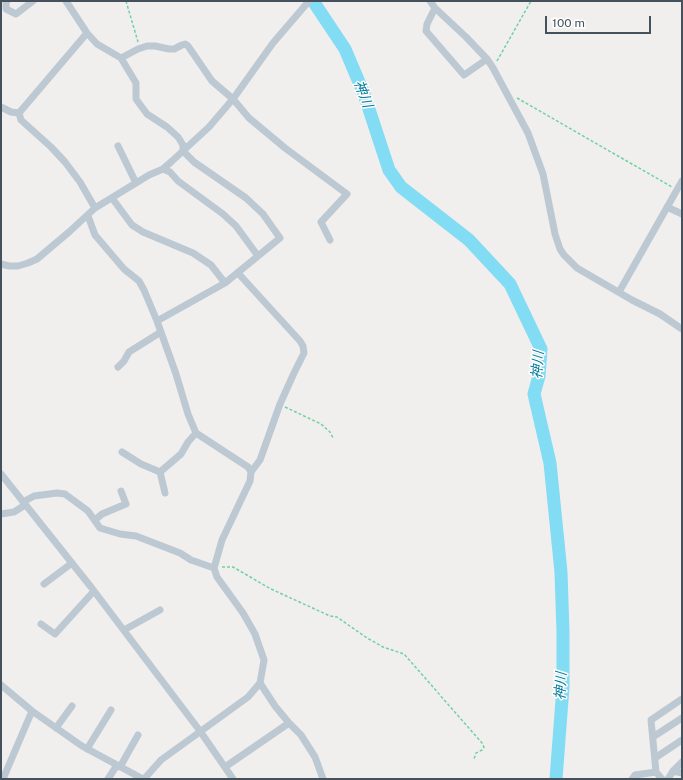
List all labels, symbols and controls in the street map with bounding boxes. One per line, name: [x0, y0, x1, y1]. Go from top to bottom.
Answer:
scale bar: [547, 8, 653, 34]
text: 100 m: [552, 16, 585, 30]
water label: 神川: [350, 78, 376, 110]
water label: 神川: [529, 350, 547, 380]
water label: 神川: [552, 672, 570, 700]

